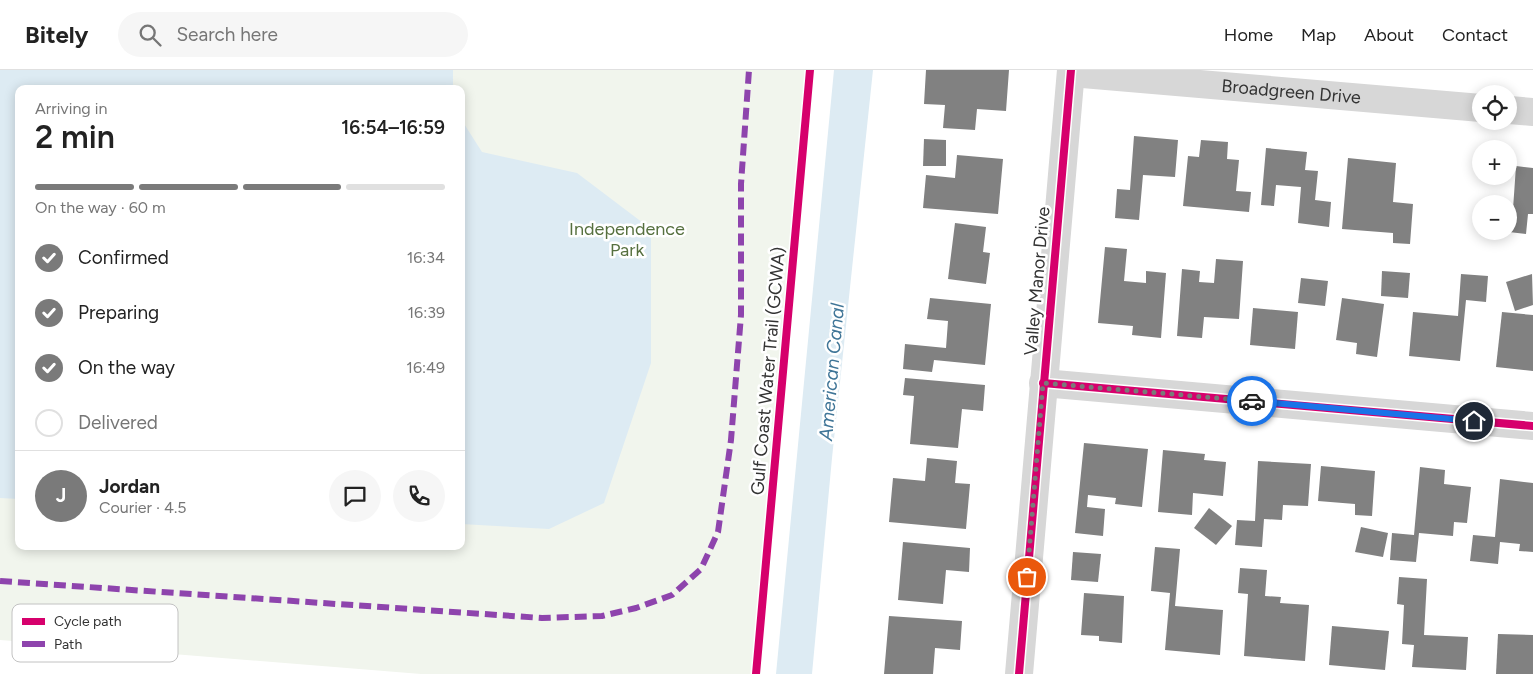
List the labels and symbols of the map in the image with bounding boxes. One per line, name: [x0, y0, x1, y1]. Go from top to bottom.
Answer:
street label: Broadgreen Drive: [1221, 75, 1362, 109]
street label: Valley Manor Drive: [1020, 205, 1054, 356]
park label: Independence Park: [569, 218, 685, 261]
street label: Gulf Coast Water Trail (GCWA): [746, 246, 790, 496]
water label: American Canal: [814, 302, 849, 443]
courier: [1227, 376, 1277, 426]
pin: [1453, 400, 1495, 442]
pin: [1006, 556, 1048, 598]
legend: [12, 604, 178, 662]
text: Cycle path: [54, 613, 122, 630]
text: Path: [54, 636, 82, 653]

